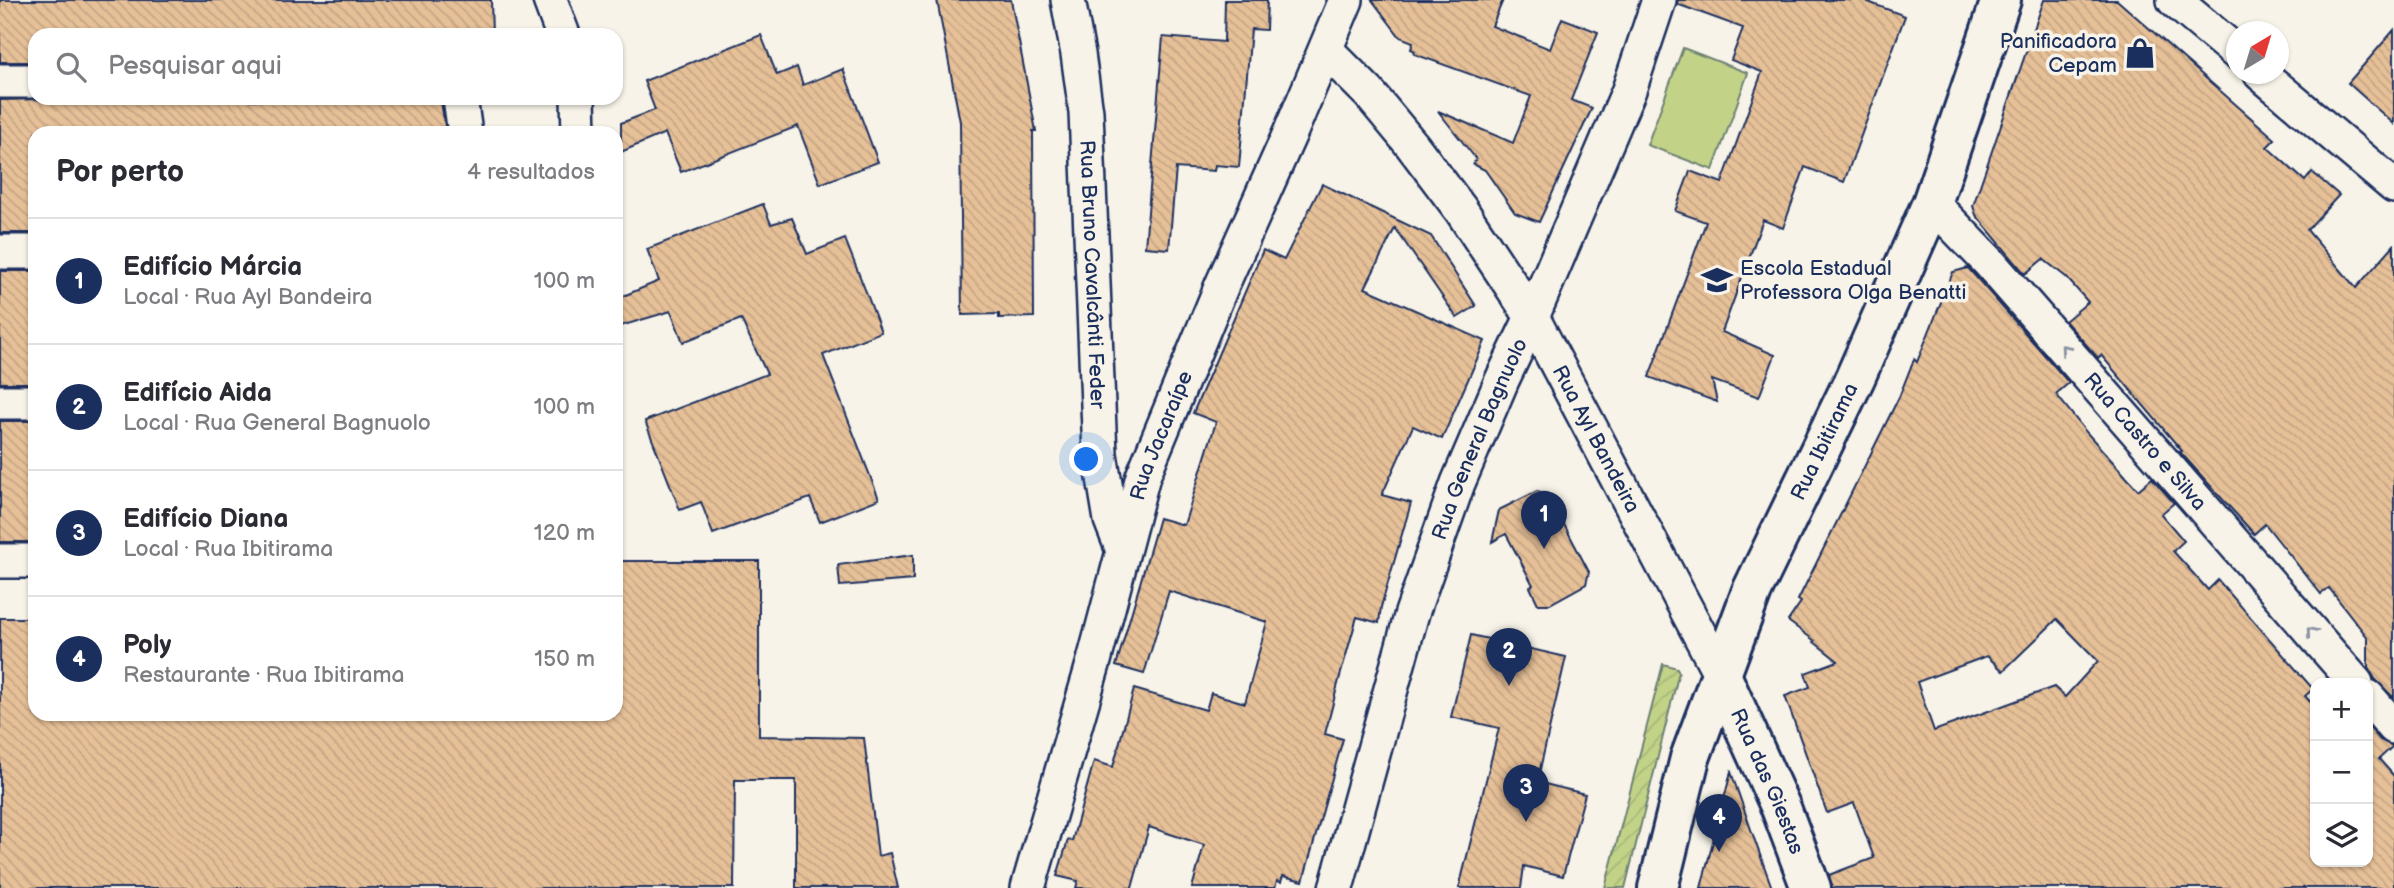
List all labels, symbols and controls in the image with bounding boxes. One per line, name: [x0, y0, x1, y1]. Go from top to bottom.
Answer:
north arrow: [2226, 21, 2289, 84]
search box: [28, 28, 623, 105]
place label: Panificadora Cepam: [2000, 29, 2117, 78]
shop icon: Panificadora Cepam: [2123, 36, 2157, 70]
icon: search: [52, 48, 90, 86]
text: Pesquisar aqui: [108, 51, 282, 82]
street label: Rua Bruno Cavalcânti Feder: [1074, 140, 1110, 410]
text: Por perto: [56, 154, 184, 190]
text: 4 resultados: [467, 158, 595, 186]
text: Edifício Márcia: [123, 252, 302, 283]
place label: Escola Estadual Professora Olga Benatti: [1740, 256, 1966, 305]
school or university icon: Escola Estadual Professora Olga Benatti: [1700, 263, 1734, 297]
text: 1: [74, 267, 84, 295]
text: 100 m: [534, 267, 595, 295]
text: Local · Rua Ayl Bandeira: [123, 283, 373, 311]
street label: Rua General Bagnuolo: [1427, 334, 1533, 543]
one-way arrow: [2061, 344, 2073, 357]
street label: Rua Ayl Bandeira: [1547, 361, 1645, 517]
street label: Rua Jacaraípe: [1125, 367, 1198, 503]
street label: Rua Castro e Silva: [2078, 368, 2212, 516]
text: Edifício Aida: [123, 378, 272, 409]
street label: Rua Ibitirama: [1786, 379, 1864, 504]
text: 2: [72, 393, 86, 421]
text: 100 m: [534, 393, 595, 421]
text: Local · Rua General Bagnuolo: [123, 409, 431, 437]
your location: [1069, 442, 1103, 476]
pin: 1: [1521, 491, 1567, 549]
text: Edifício Diana: [123, 504, 288, 535]
text: 3: [72, 519, 86, 547]
text: 120 m: [534, 519, 595, 547]
text: Local · Rua Ibitirama: [123, 535, 333, 563]
one-way arrow: [2307, 627, 2319, 640]
pin: 2: [1486, 628, 1532, 686]
text: Poly: [123, 630, 171, 661]
text: 4: [72, 645, 86, 673]
text: 150 m: [534, 645, 595, 673]
text: Restaurante · Rua Ibitirama: [123, 661, 405, 689]
map controls: [2310, 678, 2373, 867]
button: +: [2310, 678, 2373, 741]
street label: Rua das Giestas: [1725, 705, 1809, 858]
button: −: [2310, 741, 2373, 804]
pin: 3: [1503, 764, 1549, 822]
pin: 4: [1696, 794, 1742, 852]
button: layers: [2310, 804, 2373, 867]

